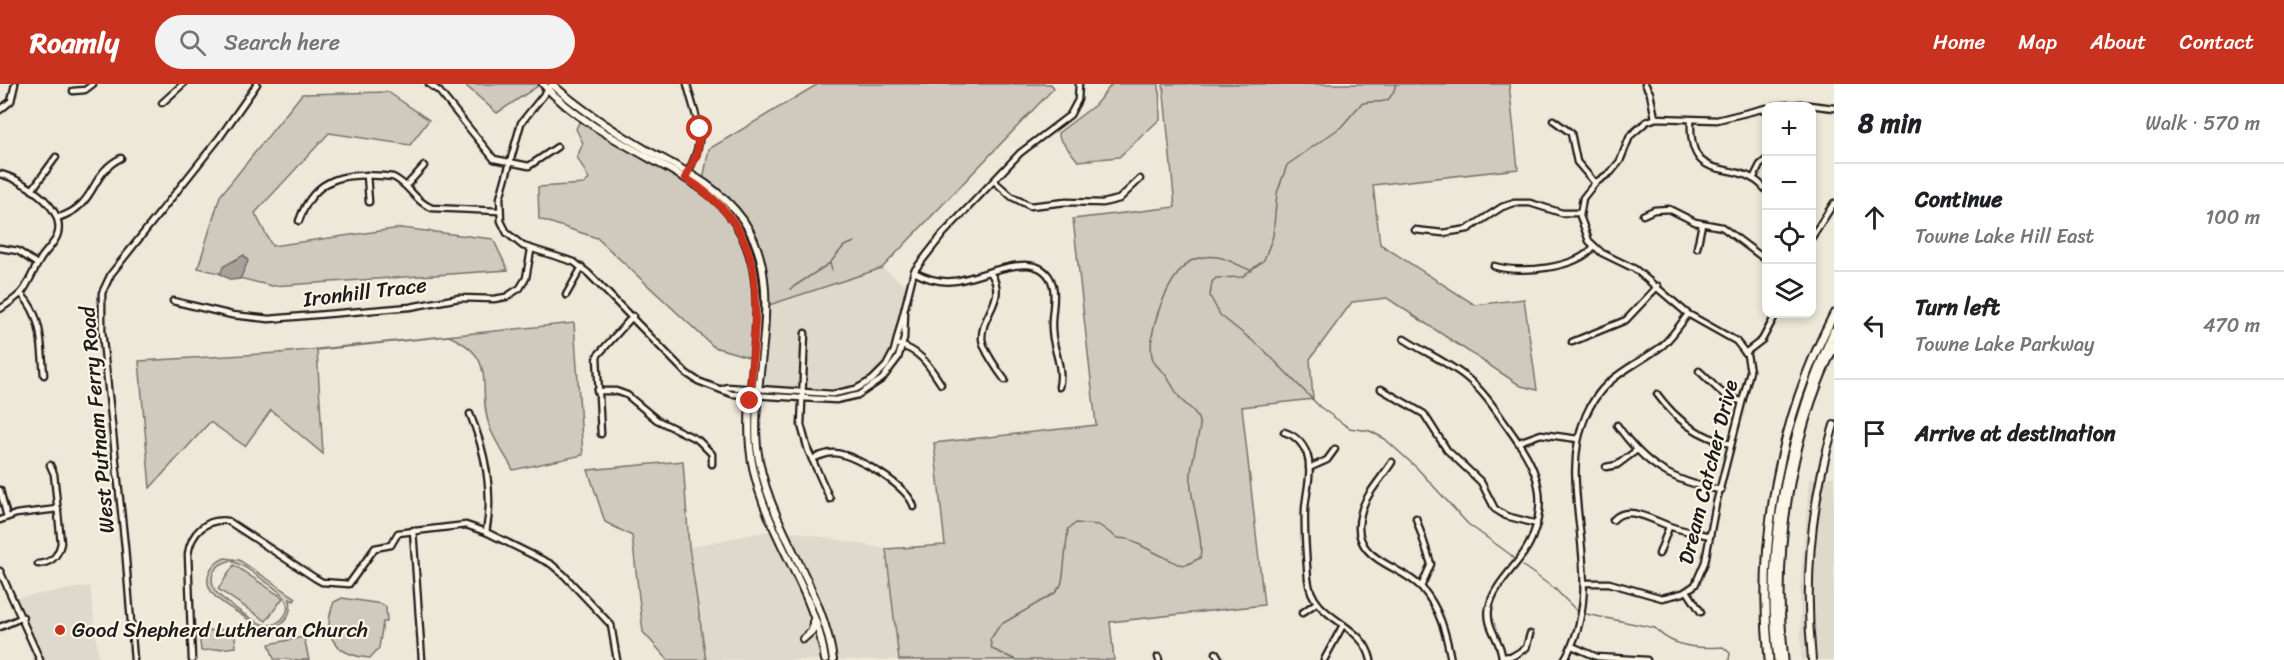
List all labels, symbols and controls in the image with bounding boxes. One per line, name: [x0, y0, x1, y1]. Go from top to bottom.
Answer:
search box: [155, 15, 575, 69]
text: Roamly: [30, 18, 119, 67]
text: Search here: [224, 23, 340, 62]
text: Home: [1933, 23, 1985, 61]
text: Map: [2018, 23, 2057, 61]
text: About: [2090, 23, 2147, 61]
text: Contact: [2180, 23, 2254, 61]
icon: search: [176, 26, 209, 59]
text: 8 min: [1858, 100, 1922, 146]
map controls: [1762, 102, 1816, 318]
button: +: [1762, 102, 1816, 156]
text: Walk · 570 m: [2146, 106, 2260, 141]
route start: [686, 115, 712, 141]
button: −: [1762, 156, 1816, 210]
text: Continue: [1915, 180, 2003, 219]
text: 100 m: [2206, 200, 2260, 235]
icon: ahead: [1858, 201, 1891, 234]
button: locate: [1762, 210, 1816, 264]
text: Towne Lake Hill East: [1915, 219, 2094, 254]
button: layers: [1762, 264, 1816, 318]
street label: Ironhill Trace: [300, 266, 429, 319]
text: Turn left: [1915, 288, 2000, 327]
street label: West Putnam Ferry Road: [68, 303, 126, 535]
text: 470 m: [2203, 308, 2260, 343]
icon: left: [1858, 309, 1891, 342]
text: Towne Lake Parkway: [1915, 327, 2095, 362]
street label: Dream Catcher Drive: [1667, 376, 1749, 568]
route end: [736, 387, 762, 413]
text: Arrive at destination: [1915, 414, 2116, 453]
icon: arrive: [1858, 417, 1891, 450]
place label: Good Shepherd Lutheran Church: [72, 611, 368, 649]
marker: Good Shepherd Lutheran Church: [53, 623, 67, 637]

